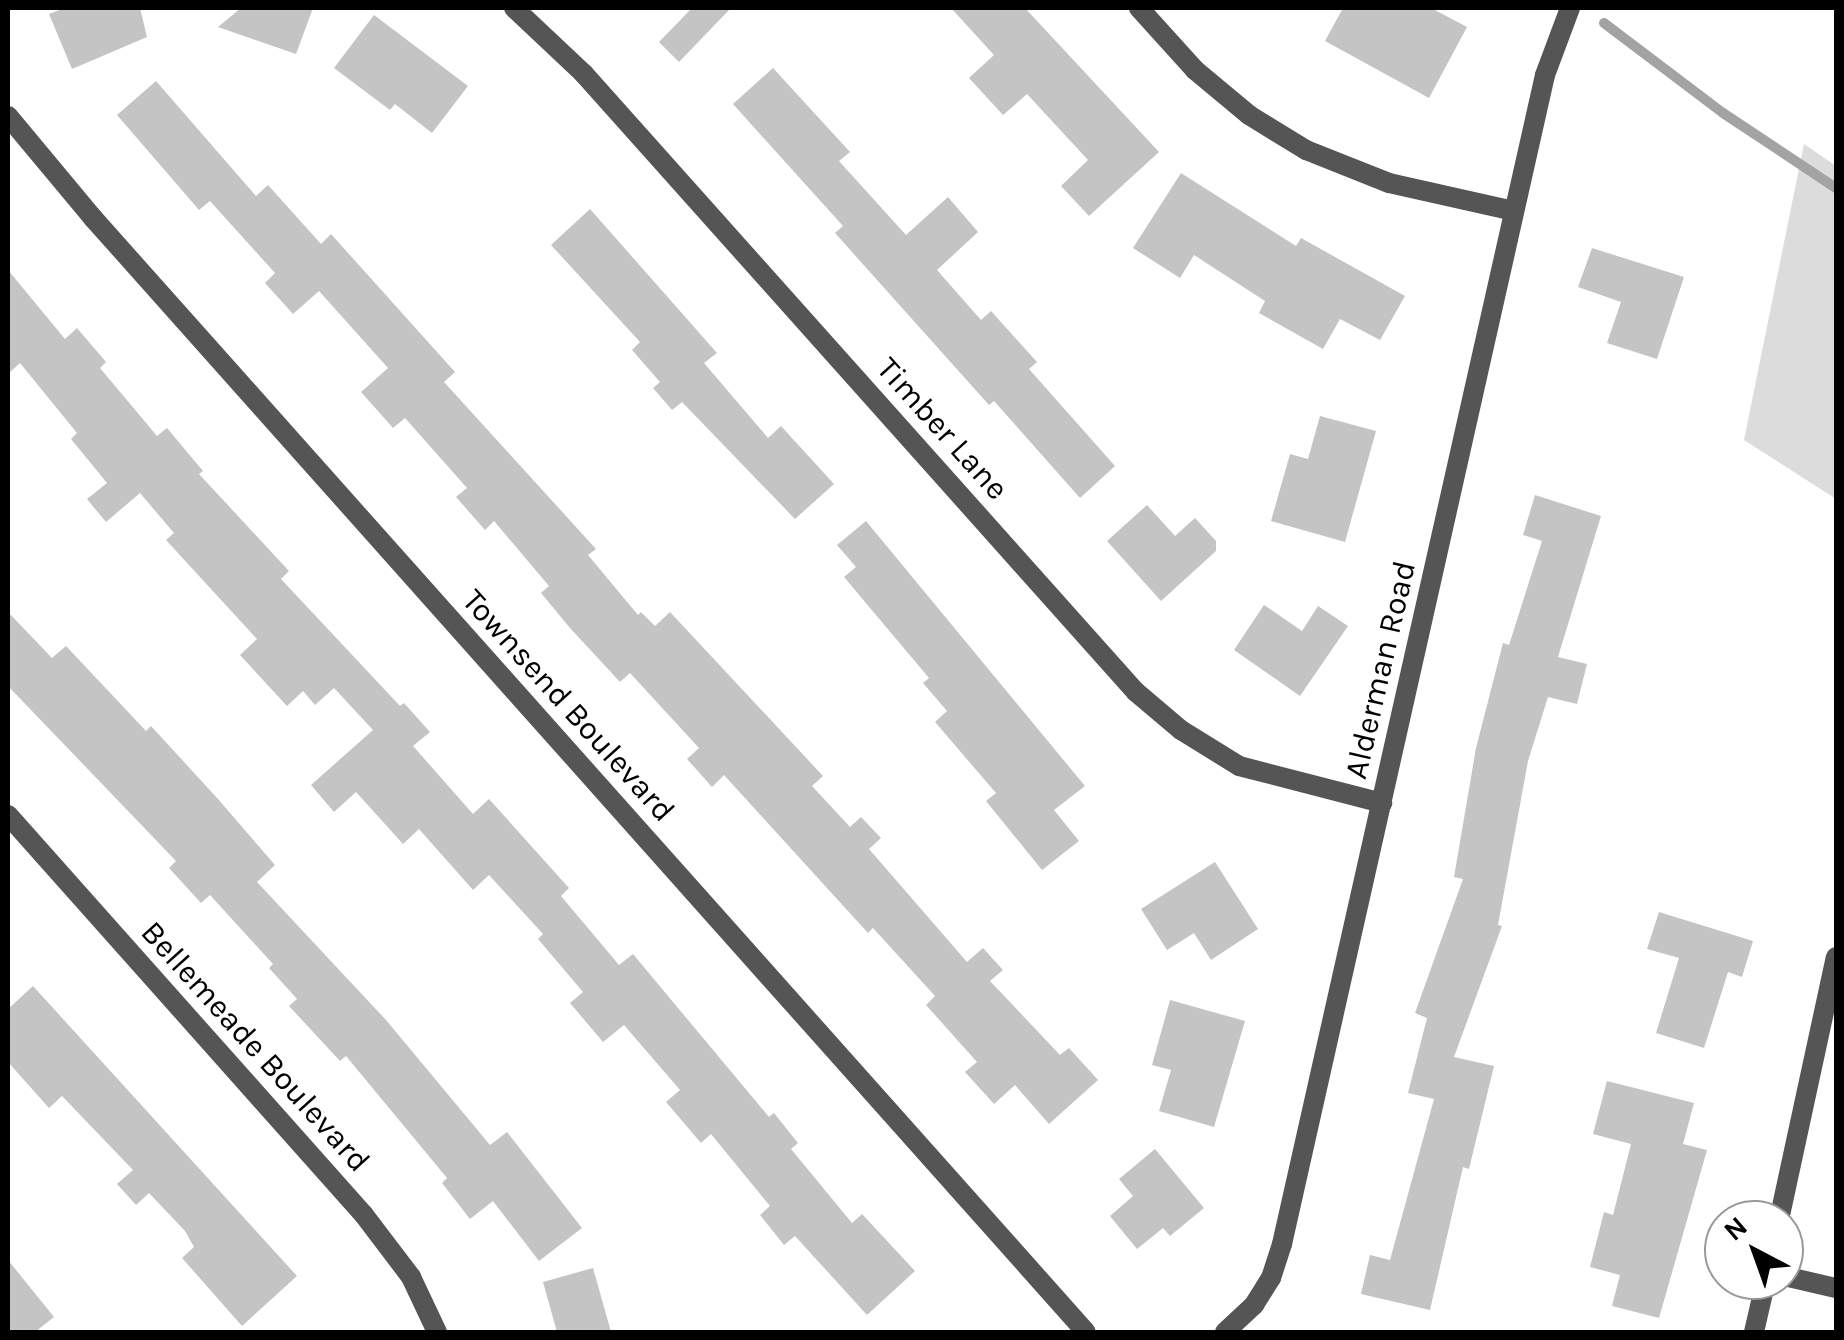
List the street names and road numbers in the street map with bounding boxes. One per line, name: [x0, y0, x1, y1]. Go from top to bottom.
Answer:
street label: Timber Lane: [868, 350, 1016, 508]
street label: Alderman Road: [1337, 557, 1425, 783]
street label: Townsend Boulevard: [454, 582, 682, 830]
street label: Bellemeade Boulevard: [132, 914, 378, 1180]

